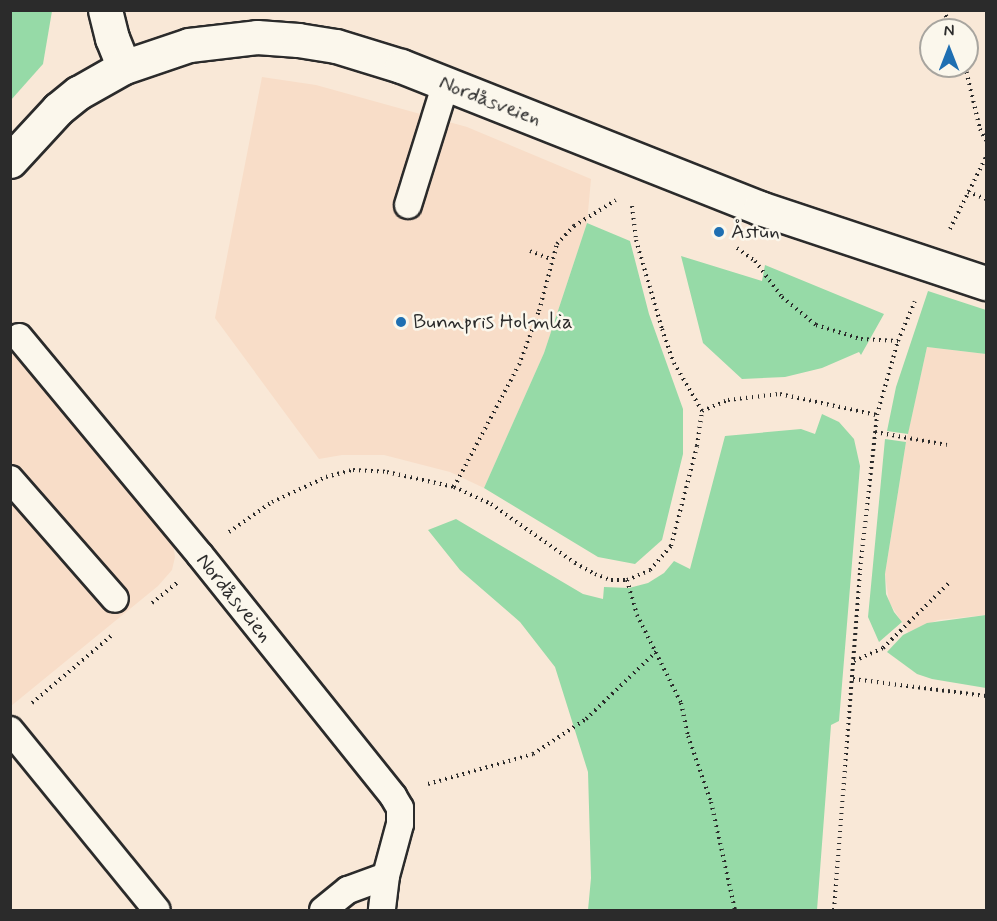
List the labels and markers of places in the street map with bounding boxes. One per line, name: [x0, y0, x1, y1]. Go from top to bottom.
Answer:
place label: Åstun: [731, 219, 780, 245]
marker: Åstun: [712, 225, 726, 239]
place label: Bunnpris Holmlia: [413, 309, 573, 335]
marker: Bunnpris Holmlia: [394, 315, 408, 329]

